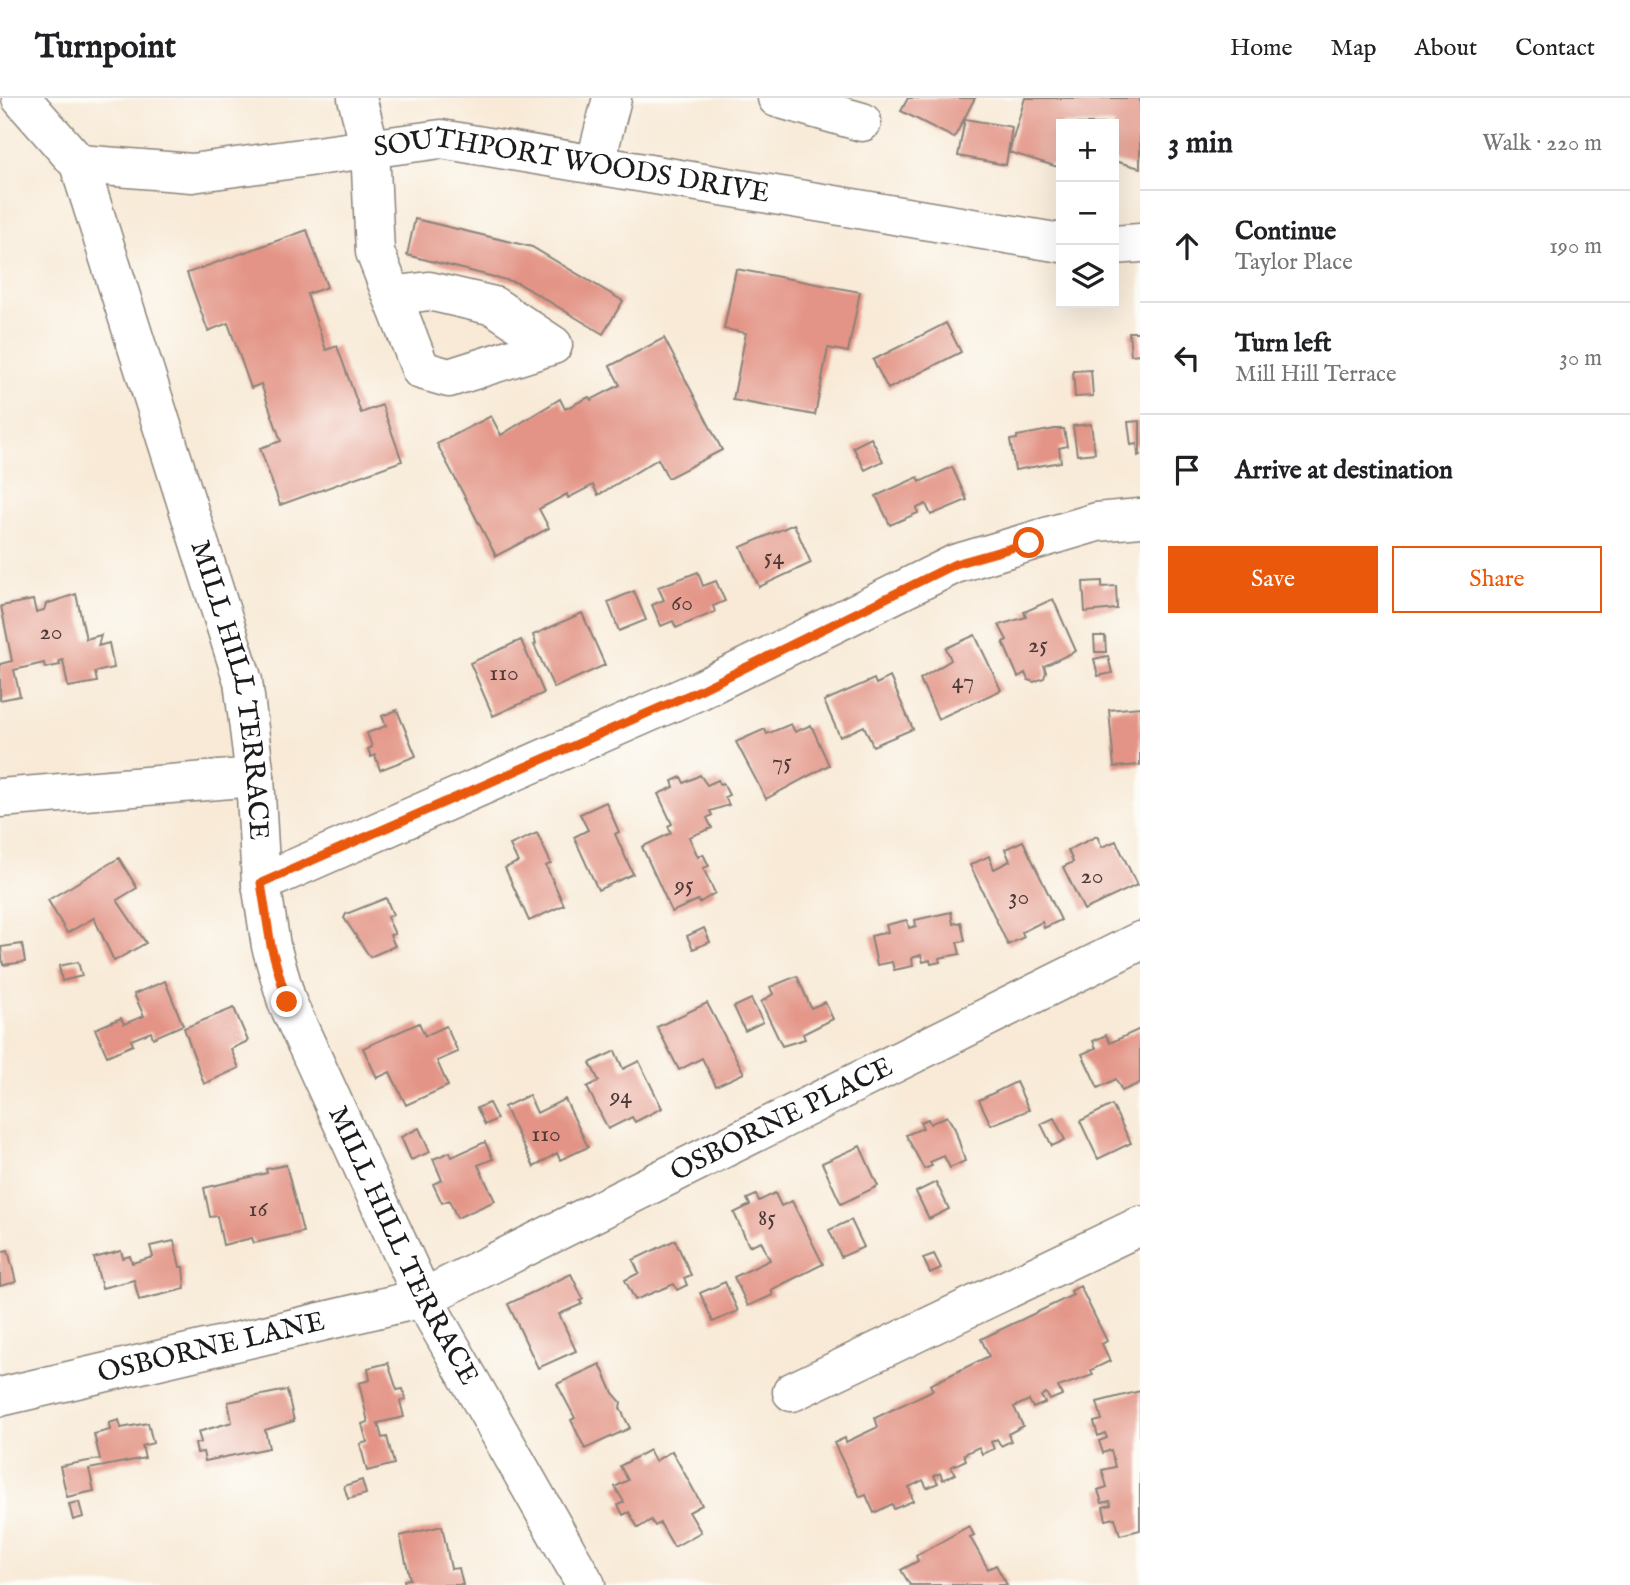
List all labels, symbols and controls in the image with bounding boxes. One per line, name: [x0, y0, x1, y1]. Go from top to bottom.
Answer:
text: Turnpoint: [35, 27, 176, 69]
text: Home: [1230, 33, 1293, 64]
text: Map: [1331, 33, 1377, 64]
text: About: [1415, 33, 1477, 64]
text: Contact: [1515, 33, 1595, 64]
map controls: [1056, 119, 1119, 308]
button: +: [1056, 119, 1119, 182]
street label: SOUTHPORT WOODS DRIVE: [371, 121, 772, 211]
text: 3 min: [1168, 125, 1233, 163]
text: Walk · 220 m: [1482, 129, 1602, 158]
button: −: [1056, 182, 1119, 245]
text: Continue: [1235, 215, 1336, 248]
icon: ahead: [1168, 227, 1206, 265]
text: 190 m: [1549, 232, 1602, 261]
button: layers: [1056, 245, 1119, 308]
text: Taylor Place: [1235, 248, 1353, 277]
text: Turn left: [1235, 327, 1332, 360]
icon: left: [1168, 339, 1206, 377]
text: 30 m: [1559, 344, 1602, 373]
text: Mill Hill Terrace: [1235, 360, 1397, 389]
icon: arrive: [1168, 451, 1206, 489]
text: Arrive at destination: [1235, 454, 1453, 487]
route start: [1013, 527, 1044, 558]
street label: MILL HILL TERRACE: [182, 536, 276, 841]
house number: 54: [764, 542, 784, 573]
button: Save: [1168, 546, 1378, 613]
button: Share: [1392, 546, 1602, 613]
house number: 60: [671, 588, 693, 619]
house number: 20: [39, 617, 63, 648]
house number: 25: [1028, 630, 1048, 661]
house number: 110: [489, 658, 519, 689]
house number: 47: [952, 666, 974, 697]
house number: 75: [772, 747, 792, 778]
house number: 20: [1080, 861, 1104, 892]
house number: 95: [673, 870, 694, 901]
house number: 30: [1009, 882, 1029, 913]
route end: [271, 986, 302, 1017]
street label: OSBORNE PLACE: [665, 1049, 899, 1190]
house number: 94: [609, 1081, 632, 1112]
street label: MILL HILL TERRACE: [320, 1101, 486, 1391]
house number: 110: [531, 1119, 561, 1150]
house number: 16: [248, 1194, 268, 1225]
house number: 85: [758, 1203, 776, 1234]
street label: OSBORNE LANE: [94, 1304, 328, 1391]

